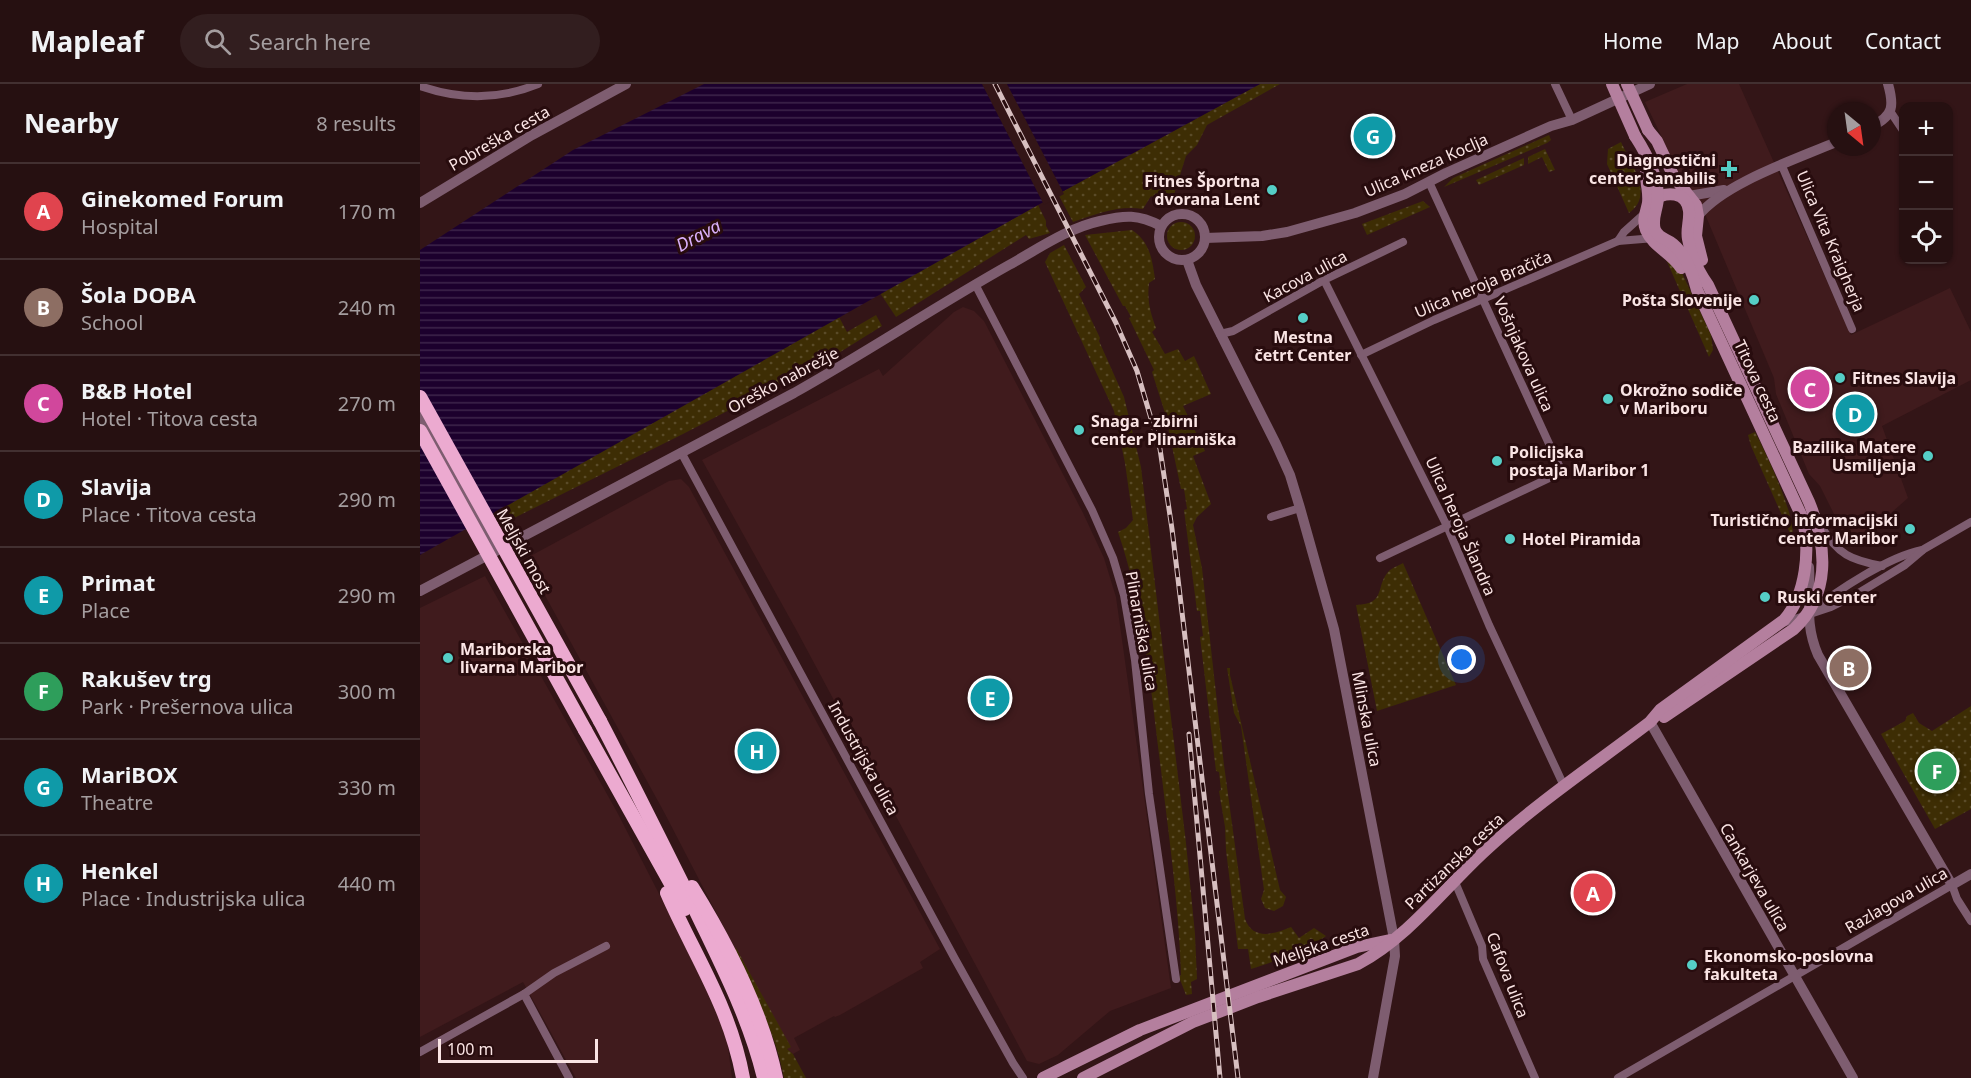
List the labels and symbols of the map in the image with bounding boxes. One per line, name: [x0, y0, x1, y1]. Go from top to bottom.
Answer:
street label: Pobreška cesta: [445, 100, 553, 176]
north arrow: [1827, 102, 1881, 156]
pin: G: [1354, 113, 1392, 158]
street label: Ulica kneza Koclja: [1361, 128, 1491, 202]
place label: Diagnostični center Sanabilis: [1589, 149, 1716, 189]
marker: Diagnostični center Sanabilis: [1720, 160, 1738, 178]
street label: Ulica Vita Kraigherja: [1791, 167, 1871, 315]
place label: Fitnes Športna dvorana Lent: [1144, 170, 1260, 210]
marker: Fitnes Športna dvorana Lent: [1265, 183, 1279, 197]
water label: Drava: [671, 213, 725, 257]
street label: Kacova ulica: [1259, 245, 1351, 307]
street label: Ulica heroja Bračiča: [1411, 245, 1555, 323]
place label: Pošta Slovenije: [1622, 289, 1742, 311]
street label: Vošnjakova ulica: [1489, 293, 1559, 415]
marker: Pošta Slovenije: [1747, 293, 1761, 307]
marker: Mestna četrt Center: [1296, 311, 1310, 325]
place label: Mestna četrt Center: [1255, 326, 1351, 366]
street label: Titova cesta: [1729, 336, 1787, 426]
street label: Oreško nabrežje: [724, 342, 842, 418]
pin: C: [1790, 366, 1830, 412]
place label: Fitnes Slavija: [1852, 367, 1956, 389]
marker: Fitnes Slavija: [1833, 371, 1847, 385]
place label: Okrožno sodiče v Mariboru: [1620, 379, 1742, 419]
marker: Okrožno sodiče v Mariboru: [1601, 392, 1615, 406]
pin: D: [1836, 392, 1874, 436]
place label: Snaga - zbirni center Plinarniška: [1091, 410, 1236, 450]
marker: Snaga - zbirni center Plinarniška: [1072, 423, 1086, 437]
place label: Bazilika Matere Usmiljenja: [1792, 436, 1916, 476]
place label: Policijska postaja Maribor 1: [1509, 441, 1649, 481]
marker: Bazilika Matere Usmiljenja: [1921, 449, 1935, 463]
street label: Ulica heroja Šlandra: [1420, 453, 1502, 599]
marker: Policijska postaja Maribor 1: [1490, 454, 1504, 468]
street label: Meljski most: [492, 504, 557, 598]
place label: Turistično informacijski center Maribor: [1710, 509, 1898, 549]
marker: Turistično informacijski center Maribor: [1903, 522, 1917, 536]
place label: Hotel Piramida: [1522, 528, 1641, 550]
marker: Hotel Piramida: [1503, 532, 1517, 546]
street label: Plinarniška ulica: [1121, 569, 1163, 693]
place label: Ruski center: [1777, 586, 1877, 608]
marker: Ruski center: [1758, 590, 1772, 604]
place label: Mariborska livarna Maribor: [460, 638, 583, 678]
your location: [1447, 645, 1476, 674]
pin: B: [1830, 646, 1868, 690]
marker: Mariborska livarna Maribor: [441, 651, 455, 665]
street label: Mlinska ulica: [1347, 669, 1387, 769]
pin: E: [970, 676, 1010, 720]
street label: Industrijska ulica: [823, 697, 905, 819]
pin: H: [738, 728, 776, 774]
pin: F: [1918, 748, 1957, 794]
street label: Partizanska cesta: [1400, 808, 1508, 914]
street label: Cankarjeva ulica: [1715, 819, 1795, 935]
street label: Razlagova ulica: [1841, 862, 1951, 938]
pin: A: [1574, 870, 1612, 916]
street label: Meljska cesta: [1270, 918, 1372, 972]
street label: Cafova ulica: [1482, 929, 1534, 1021]
place label: Ekonomsko-poslovna fakulteta: [1704, 945, 1874, 985]
marker: Ekonomsko-poslovna fakulteta: [1685, 958, 1699, 972]
scale bar: [438, 1036, 598, 1064]

